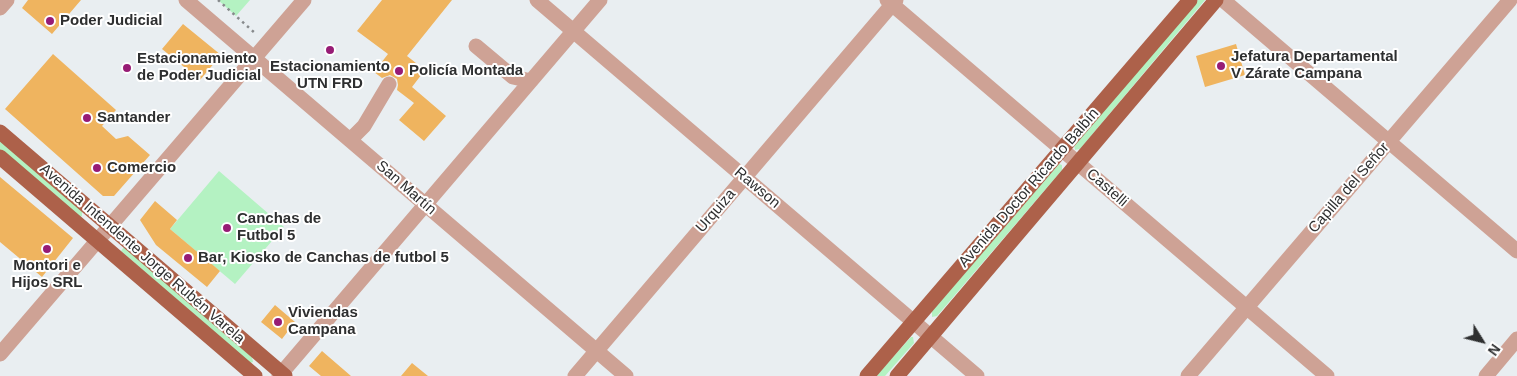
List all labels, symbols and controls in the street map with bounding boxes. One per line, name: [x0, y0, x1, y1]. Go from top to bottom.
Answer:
place label: Poder Judicial: [60, 12, 163, 30]
marker: Poder Judicial: [44, 15, 56, 27]
marker: Estacionamiento UTN FRD: [324, 44, 336, 56]
place label: Jefatura Departamental V Zárate Campana: [1231, 48, 1398, 83]
place label: Estacionamiento de Poder Judicial: [137, 50, 261, 85]
place label: Estacionamiento UTN FRD: [270, 58, 390, 93]
marker: Jefatura Departamental V Zárate Campana: [1215, 60, 1227, 72]
marker: Estacionamiento de Poder Judicial: [121, 62, 133, 74]
place label: Policía Montada: [409, 62, 523, 80]
marker: Policía Montada: [393, 65, 405, 77]
street label: Avenida Doctor Ricardo Balbín: [955, 105, 1103, 271]
place label: Santander: [97, 109, 170, 127]
marker: Santander: [81, 112, 93, 124]
street label: Capilla del Señor: [1305, 139, 1393, 237]
street label: San Martín: [372, 157, 440, 219]
place label: Comercio: [107, 159, 176, 177]
street label: Avenida Intendente Jorge Rubén Varela: [36, 160, 248, 348]
marker: Comercio: [91, 162, 103, 174]
street label: Rawson: [730, 164, 784, 212]
street label: Castelli: [1083, 165, 1131, 211]
street label: Urquiza: [692, 186, 740, 236]
place label: Canchas de Futbol 5: [237, 210, 321, 245]
marker: Canchas de Futbol 5: [221, 222, 233, 234]
marker: Montori e Hijos SRL: [41, 243, 53, 255]
place label: Bar, Kiosko de Canchas de futbol 5: [198, 249, 449, 267]
marker: Bar, Kiosko de Canchas de futbol 5: [182, 252, 194, 264]
place label: Montori e Hijos SRL: [12, 257, 82, 292]
place label: Viviendas Campana: [288, 304, 358, 339]
marker: Viviendas Campana: [272, 316, 284, 328]
north arrow: [1457, 316, 1507, 366]
text: N: [1485, 341, 1504, 359]

